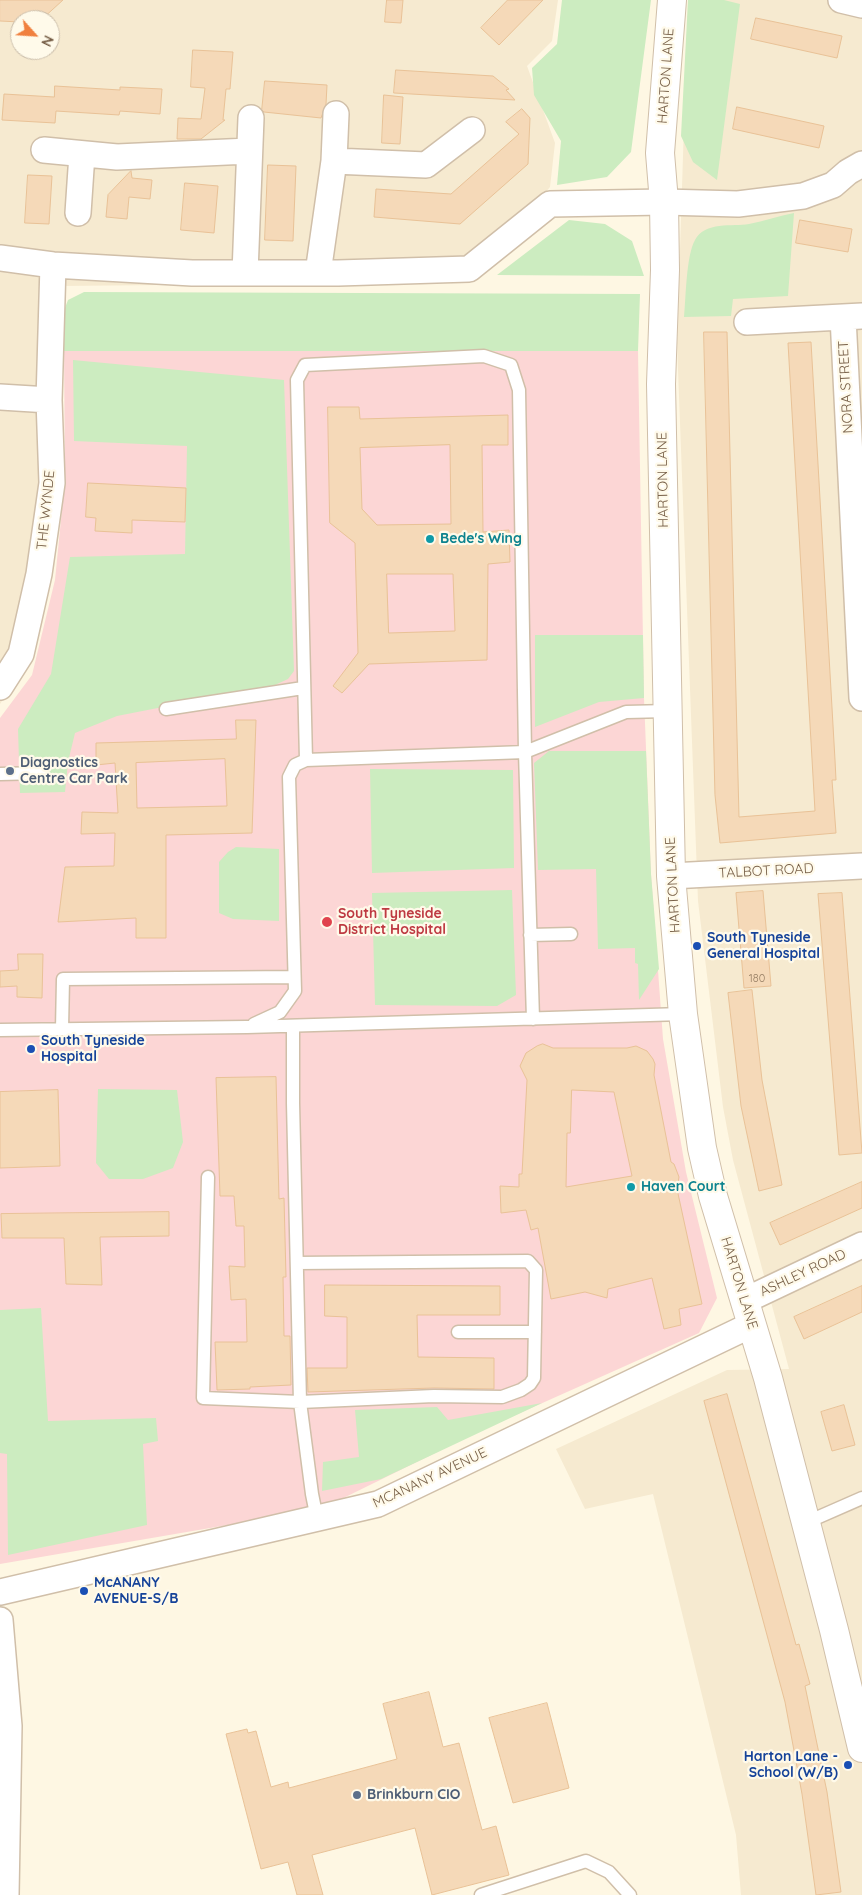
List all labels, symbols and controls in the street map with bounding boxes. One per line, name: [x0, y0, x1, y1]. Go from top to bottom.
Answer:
north arrow: [10, 10, 60, 60]
street label: HARTON LANE: [654, 28, 678, 124]
text: N: [37, 33, 58, 50]
street label: NORA STREET: [835, 340, 857, 434]
street label: HARTON LANE: [654, 432, 672, 528]
street label: THE WYNDE: [33, 469, 59, 551]
place label: Bede's Wing: [440, 531, 522, 547]
marker: Bede's Wing: [424, 533, 436, 545]
place label: Diagnostics Centre Car Park: [20, 755, 128, 788]
marker: Diagnostics Centre Car Park: [4, 765, 16, 777]
street label: HARTON LANE: [662, 837, 684, 933]
street label: TALBOT ROAD: [718, 860, 814, 882]
place label: South Tyneside District Hospital: [338, 906, 446, 939]
marker: South Tyneside District Hospital: [320, 915, 334, 929]
place label: South Tyneside General Hospital: [707, 930, 820, 962]
marker: South Tyneside General Hospital: [691, 940, 703, 952]
house number: 180: [749, 972, 765, 986]
place label: South Tyneside Hospital: [41, 1033, 145, 1066]
marker: South Tyneside Hospital: [25, 1043, 37, 1055]
place label: Haven Court: [641, 1179, 726, 1195]
marker: Haven Court: [625, 1181, 637, 1193]
street label: HARTON LANE: [717, 1235, 761, 1331]
street label: ASHLEY ROAD: [757, 1246, 849, 1300]
street label: MCANANY AVENUE: [370, 1444, 490, 1512]
place label: McANANY AVENUE-S/B: [94, 1575, 178, 1608]
marker: McANANY AVENUE-S/B: [78, 1585, 90, 1597]
place label: Harton Lane - School (W/B): [744, 1749, 838, 1781]
marker: Harton Lane - School (W/B): [842, 1759, 854, 1771]
place label: Brinkburn CIO: [367, 1787, 460, 1803]
marker: Brinkburn CIO: [351, 1789, 363, 1801]

